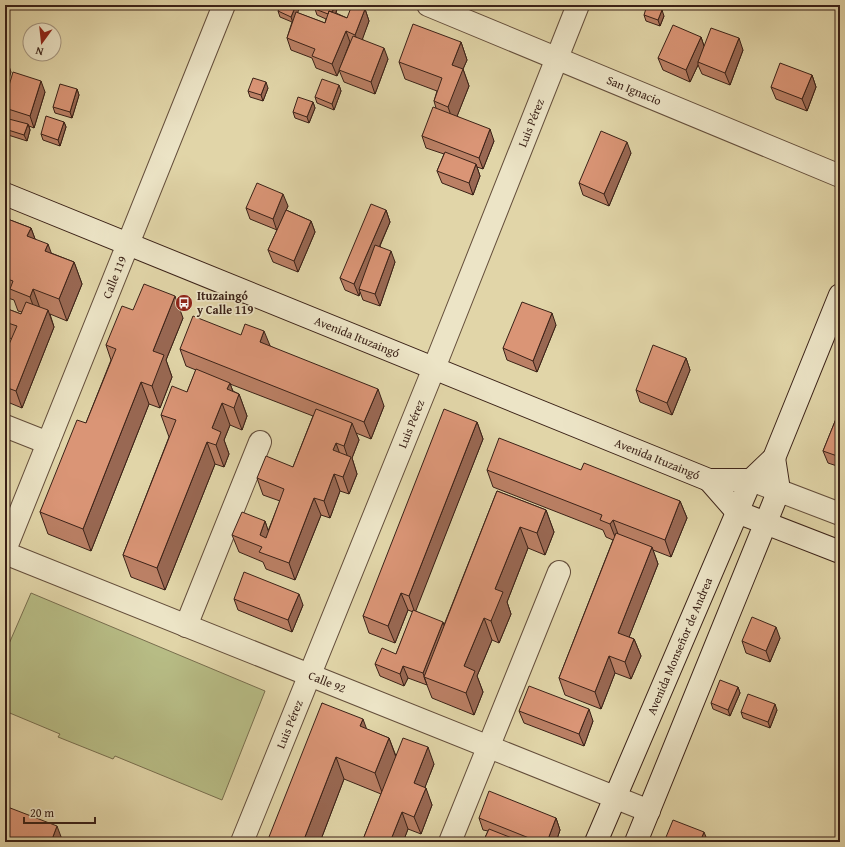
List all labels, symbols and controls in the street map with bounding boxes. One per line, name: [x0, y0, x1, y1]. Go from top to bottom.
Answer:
north arrow: [22, 22, 62, 62]
text: N: [33, 43, 45, 60]
street label: San Ignacio: [604, 71, 664, 109]
street label: Luis Pérez: [513, 96, 548, 150]
street label: Calle 119: [98, 253, 130, 301]
place label: Ituzaingó y Calle 119: [196, 287, 253, 318]
bus stop icon: Ituzaingó y Calle 119: [174, 293, 194, 313]
street label: Avenida Ituzaingó: [312, 312, 402, 361]
street label: Luis Pérez: [393, 397, 428, 451]
street label: Avenida Ituzaingó: [612, 434, 703, 483]
street label: Avenida Monseñor de Andrea: [642, 574, 716, 717]
street label: Calle 92: [306, 666, 349, 697]
street label: Luis Pérez: [272, 697, 307, 751]
scale bar: [24, 799, 95, 825]
text: 20 m: [30, 804, 54, 821]

